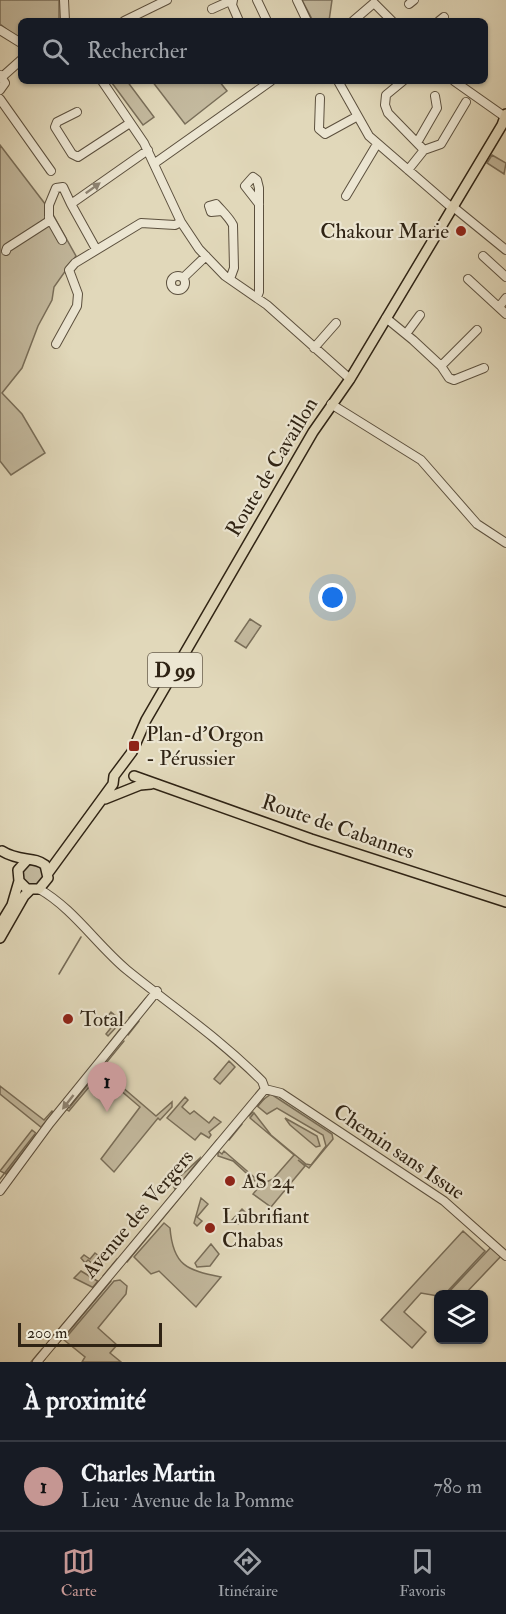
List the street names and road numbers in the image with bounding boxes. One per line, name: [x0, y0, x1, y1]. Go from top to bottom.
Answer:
street label: Route de Cavaillon: [220, 392, 324, 542]
road number: D 99: [148, 653, 202, 687]
street label: Route de Cabannes: [258, 788, 418, 866]
street label: Chemin sans Issue: [328, 1098, 470, 1206]
street label: Avenue des Vergers: [76, 1144, 200, 1285]

